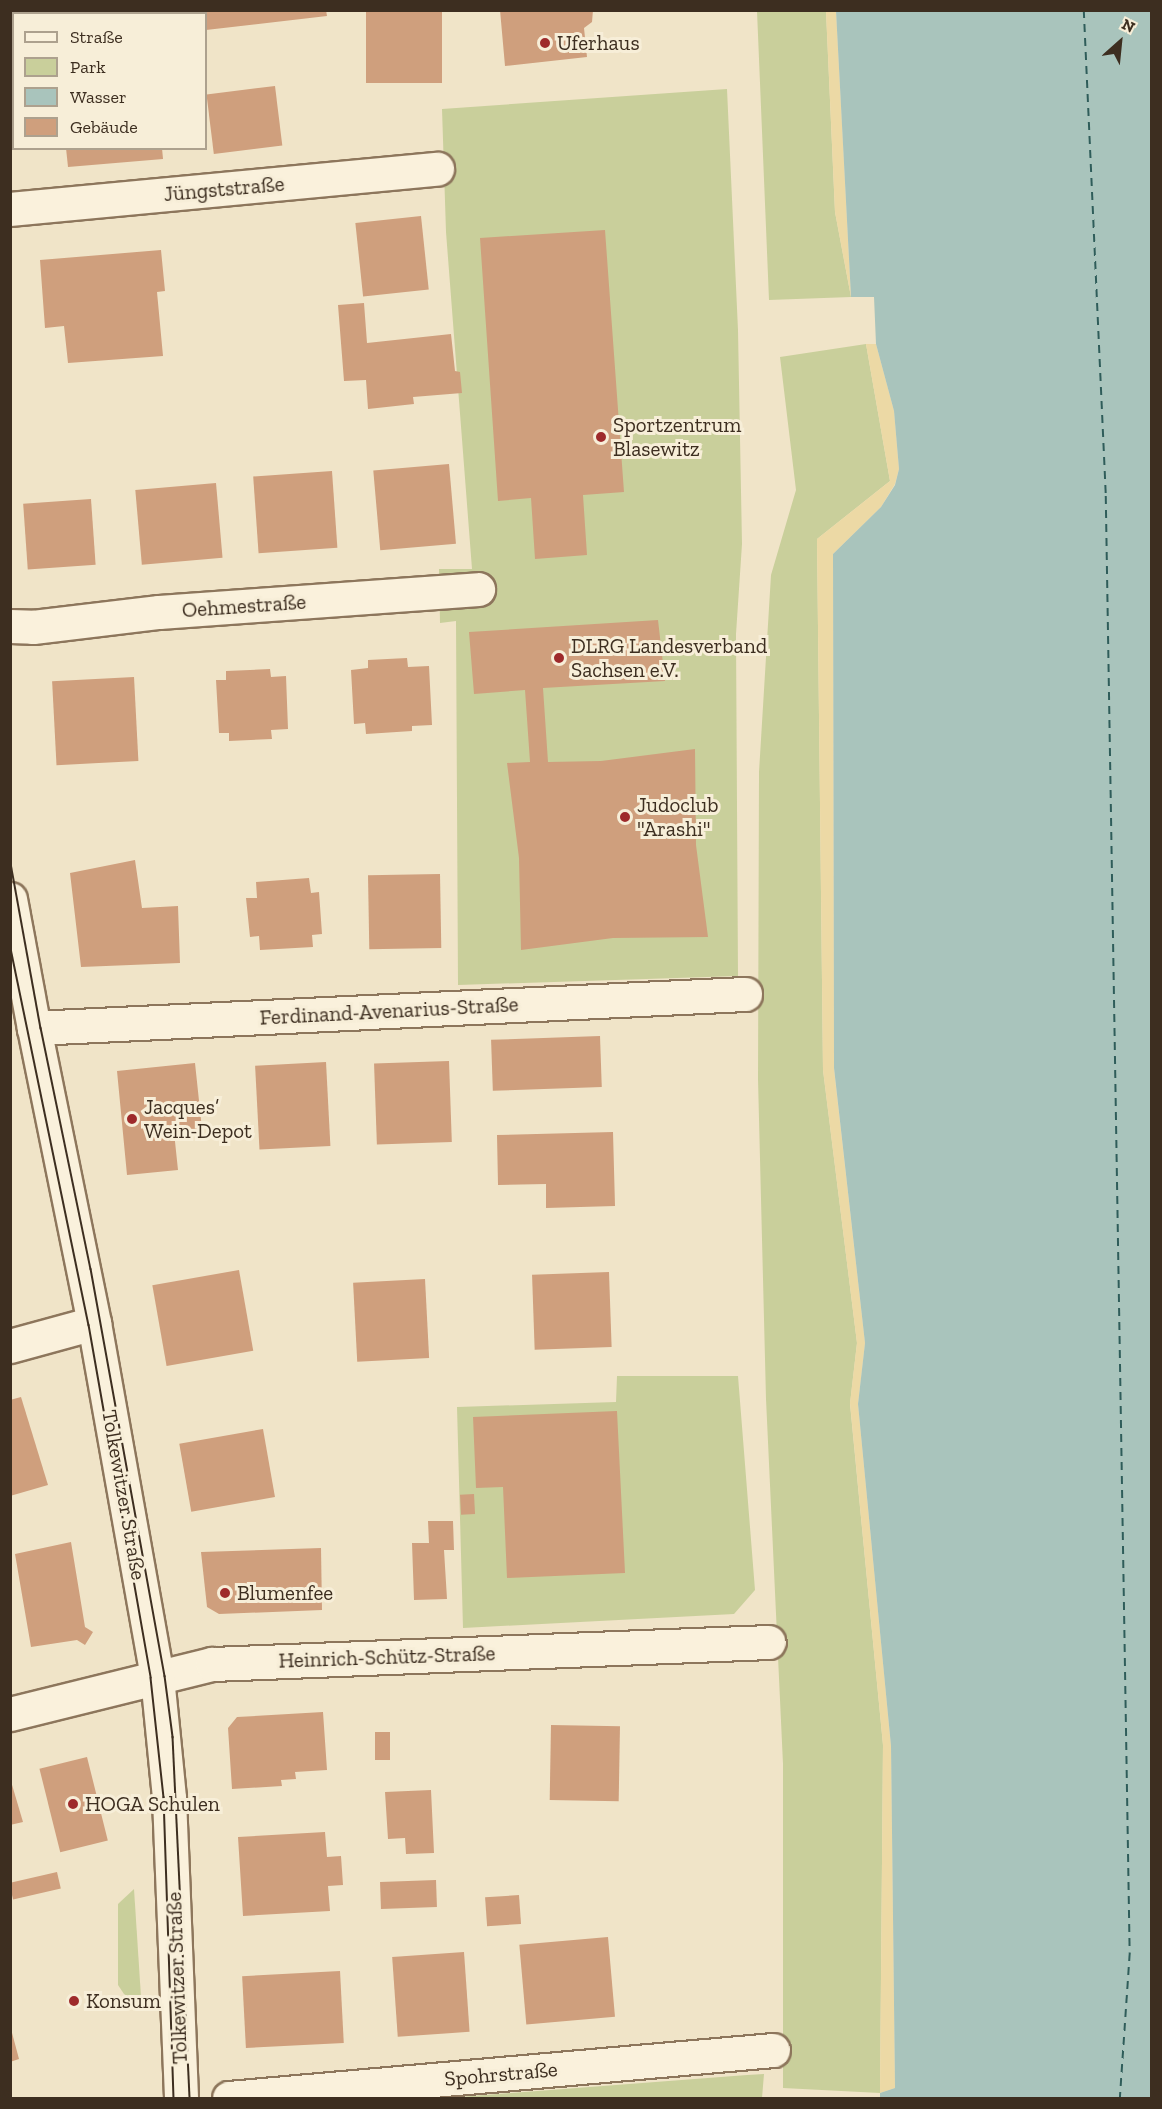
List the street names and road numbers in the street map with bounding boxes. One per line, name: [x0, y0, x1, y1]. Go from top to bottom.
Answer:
street label: Jüngststraße: [163, 171, 285, 207]
street label: Oehmestraße: [181, 589, 307, 623]
street label: Ferdinand-Avenarius-Straße: [259, 992, 519, 1030]
street label: Tolkewitzer Straße: [97, 1408, 151, 1582]
street label: Heinrich-Schütz-Straße: [278, 1641, 496, 1673]
street label: Tolkewitzer Straße: [161, 1891, 193, 2065]
street label: Spohrstraße: [443, 2056, 559, 2092]

